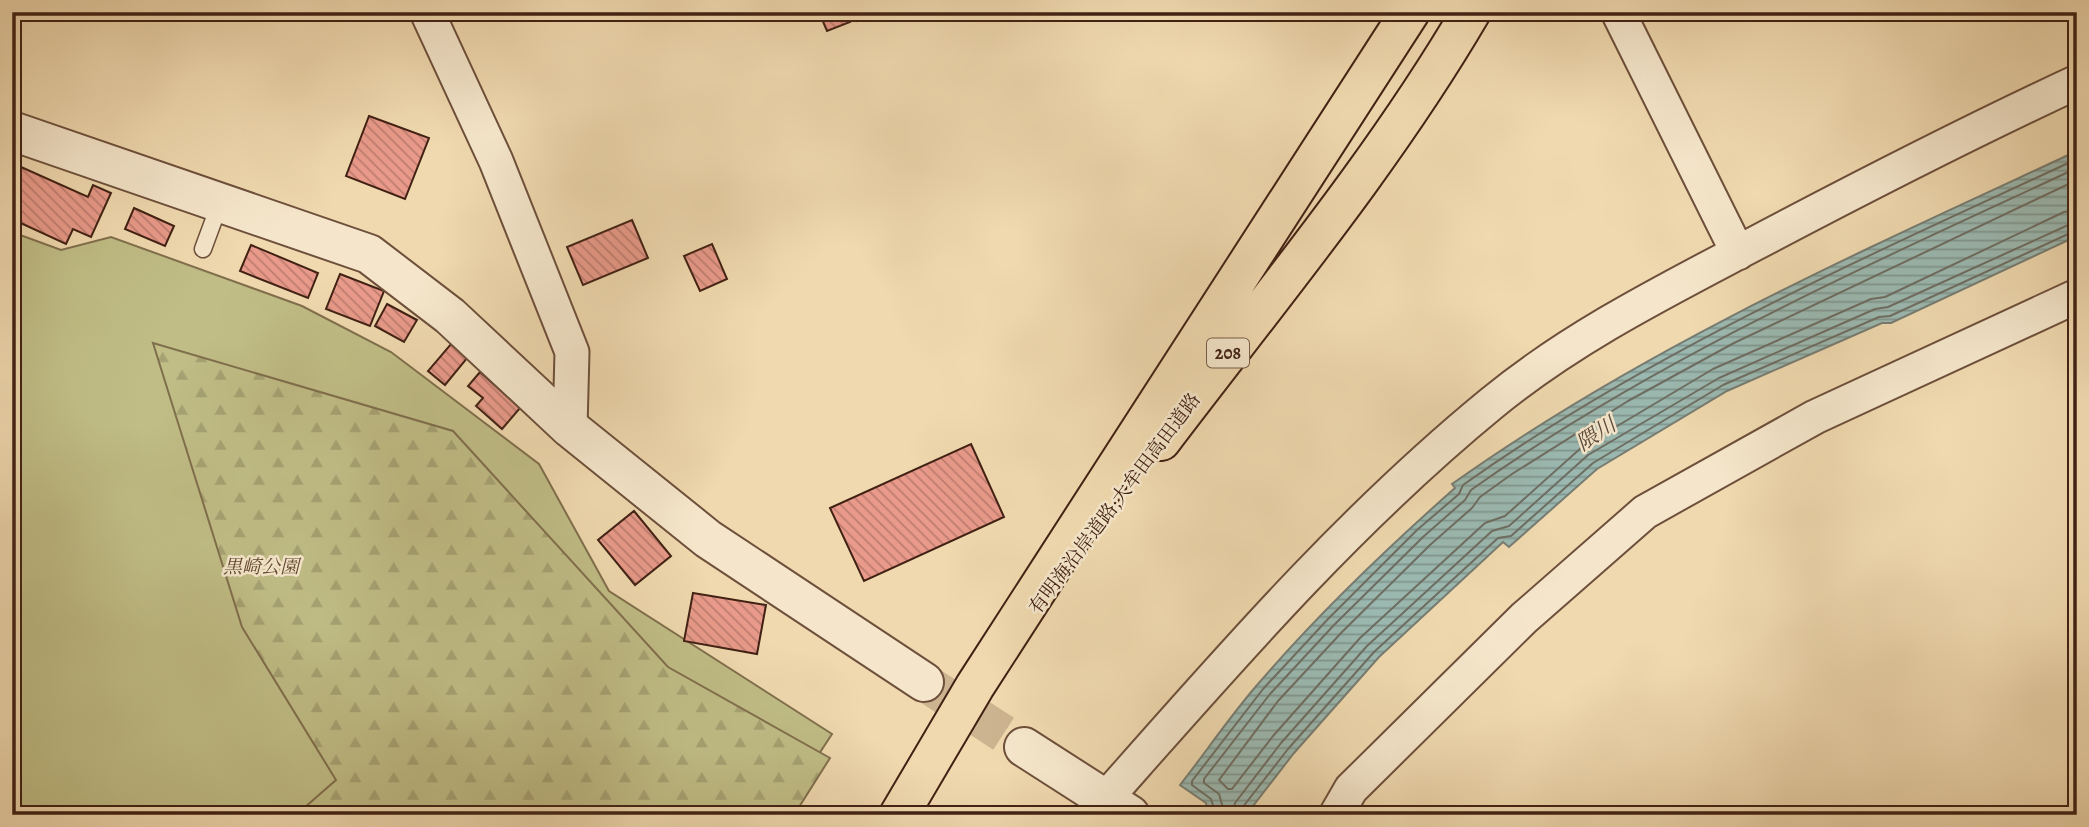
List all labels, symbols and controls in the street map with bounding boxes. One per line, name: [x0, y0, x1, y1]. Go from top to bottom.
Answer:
road number: 208: [1207, 338, 1249, 368]
street label: 有明海沿岸道路;大牟田高田道路: [1023, 388, 1207, 619]
water label: 隈川: [1571, 410, 1623, 457]
park label: 黒崎公園: [223, 554, 302, 580]

